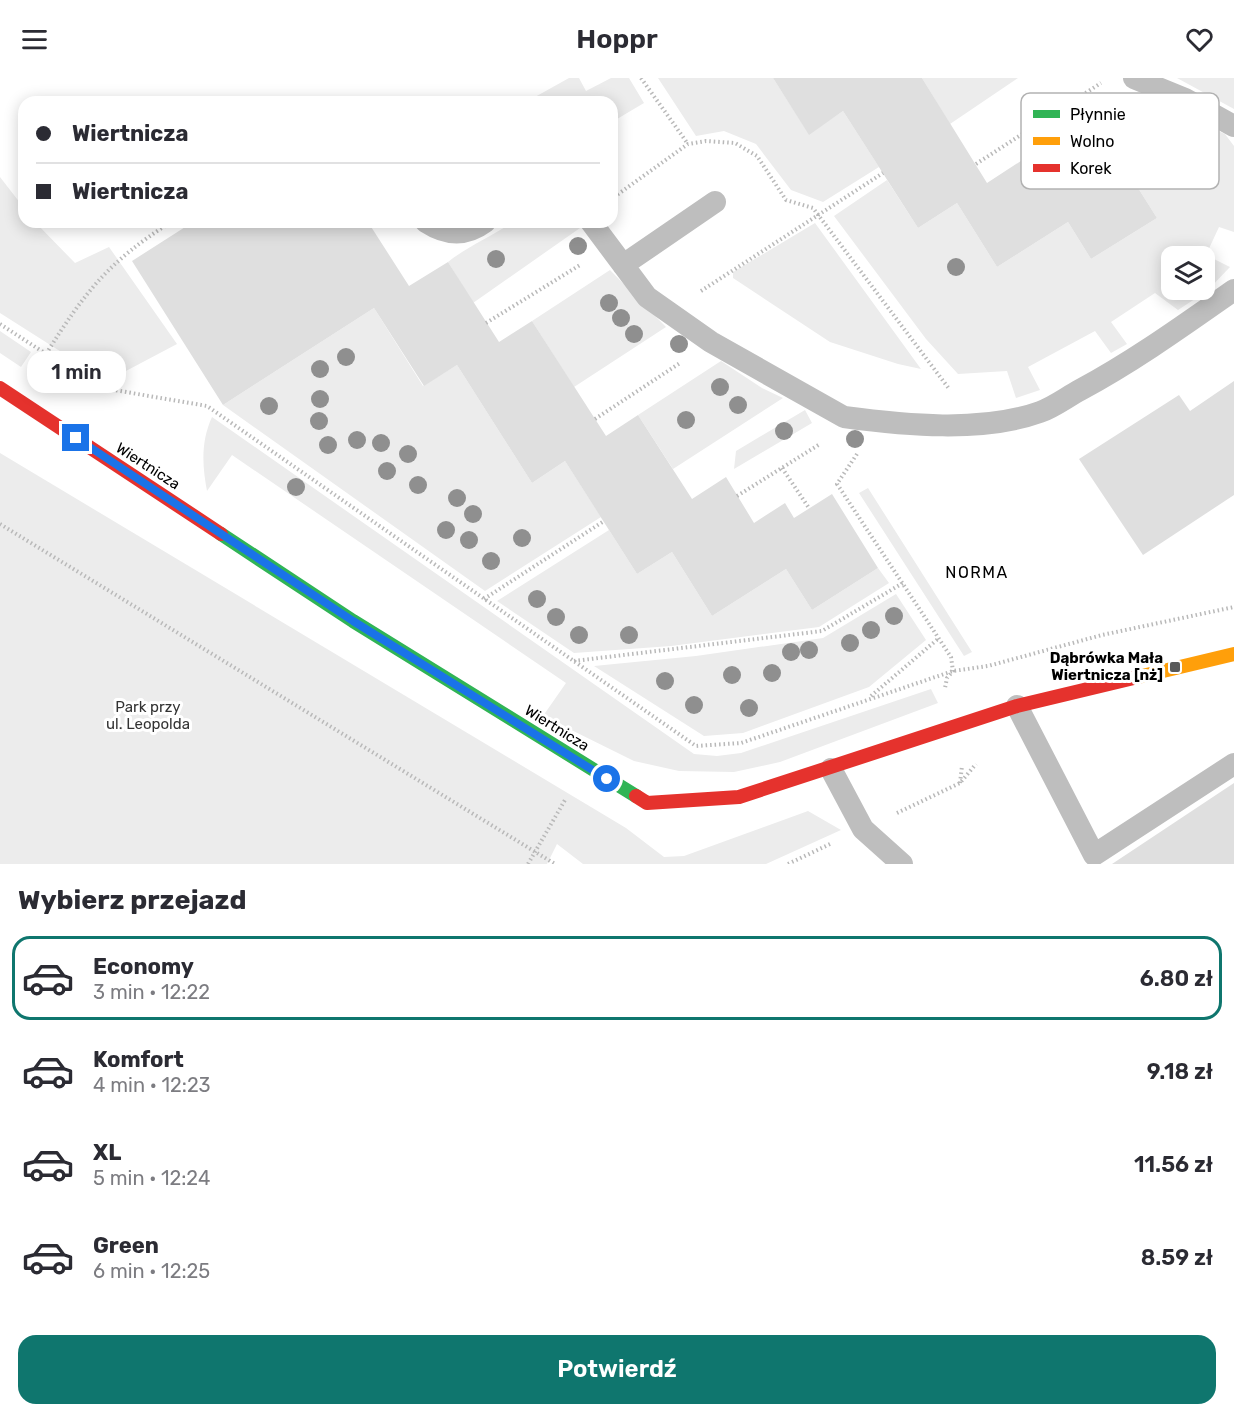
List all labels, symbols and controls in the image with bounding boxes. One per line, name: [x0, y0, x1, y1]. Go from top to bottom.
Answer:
icon: menu: [18, 23, 51, 56]
text: Hoppr: [576, 23, 658, 55]
icon: heart: [1183, 23, 1216, 56]
legend: [1021, 93, 1219, 189]
text: Płynnie: [1070, 105, 1126, 124]
text: Wiertnicza: [72, 120, 188, 147]
text: Wolno: [1070, 132, 1114, 151]
text: Korek: [1070, 159, 1112, 178]
text: Wiertnicza: [72, 178, 188, 205]
map controls: [1161, 246, 1215, 300]
button: layers: [1161, 246, 1215, 300]
callout: 1 min: [26, 351, 125, 393]
text: 1 min: [51, 360, 102, 384]
route end: [62, 424, 89, 451]
street label: Wiertnicza: [113, 439, 183, 493]
district label: NORMA: [945, 563, 1009, 582]
place label: Dąbrówka Mała Wiertnicza [nż]: [1050, 649, 1163, 684]
marker: Dąbrówka Mała Wiertnicza [nż]: [1168, 660, 1182, 674]
park label: Park przy ul. Leopolda: [106, 698, 190, 733]
street label: Wiertnicza: [521, 701, 593, 755]
route start: [593, 765, 620, 792]
text: Wybierz przejazd: [18, 884, 246, 916]
icon: car: [21, 951, 75, 1005]
text: Economy: [93, 953, 194, 980]
text: 6.80 zł: [1140, 965, 1213, 992]
text: 3 min · 12:22: [93, 980, 210, 1004]
icon: car: [21, 1044, 75, 1098]
text: Komfort: [93, 1046, 184, 1073]
text: 9.18 zł: [1147, 1058, 1213, 1085]
text: 4 min · 12:23: [93, 1073, 211, 1097]
icon: car: [21, 1137, 75, 1191]
text: XL: [93, 1139, 121, 1166]
text: 11.56 zł: [1134, 1151, 1213, 1178]
text: 5 min · 12:24: [93, 1166, 210, 1190]
icon: car: [21, 1230, 75, 1284]
text: Green: [93, 1232, 159, 1259]
text: 8.59 zł: [1141, 1244, 1213, 1271]
text: 6 min · 12:25: [93, 1259, 210, 1283]
button: Potwierdź: [18, 1335, 1216, 1404]

